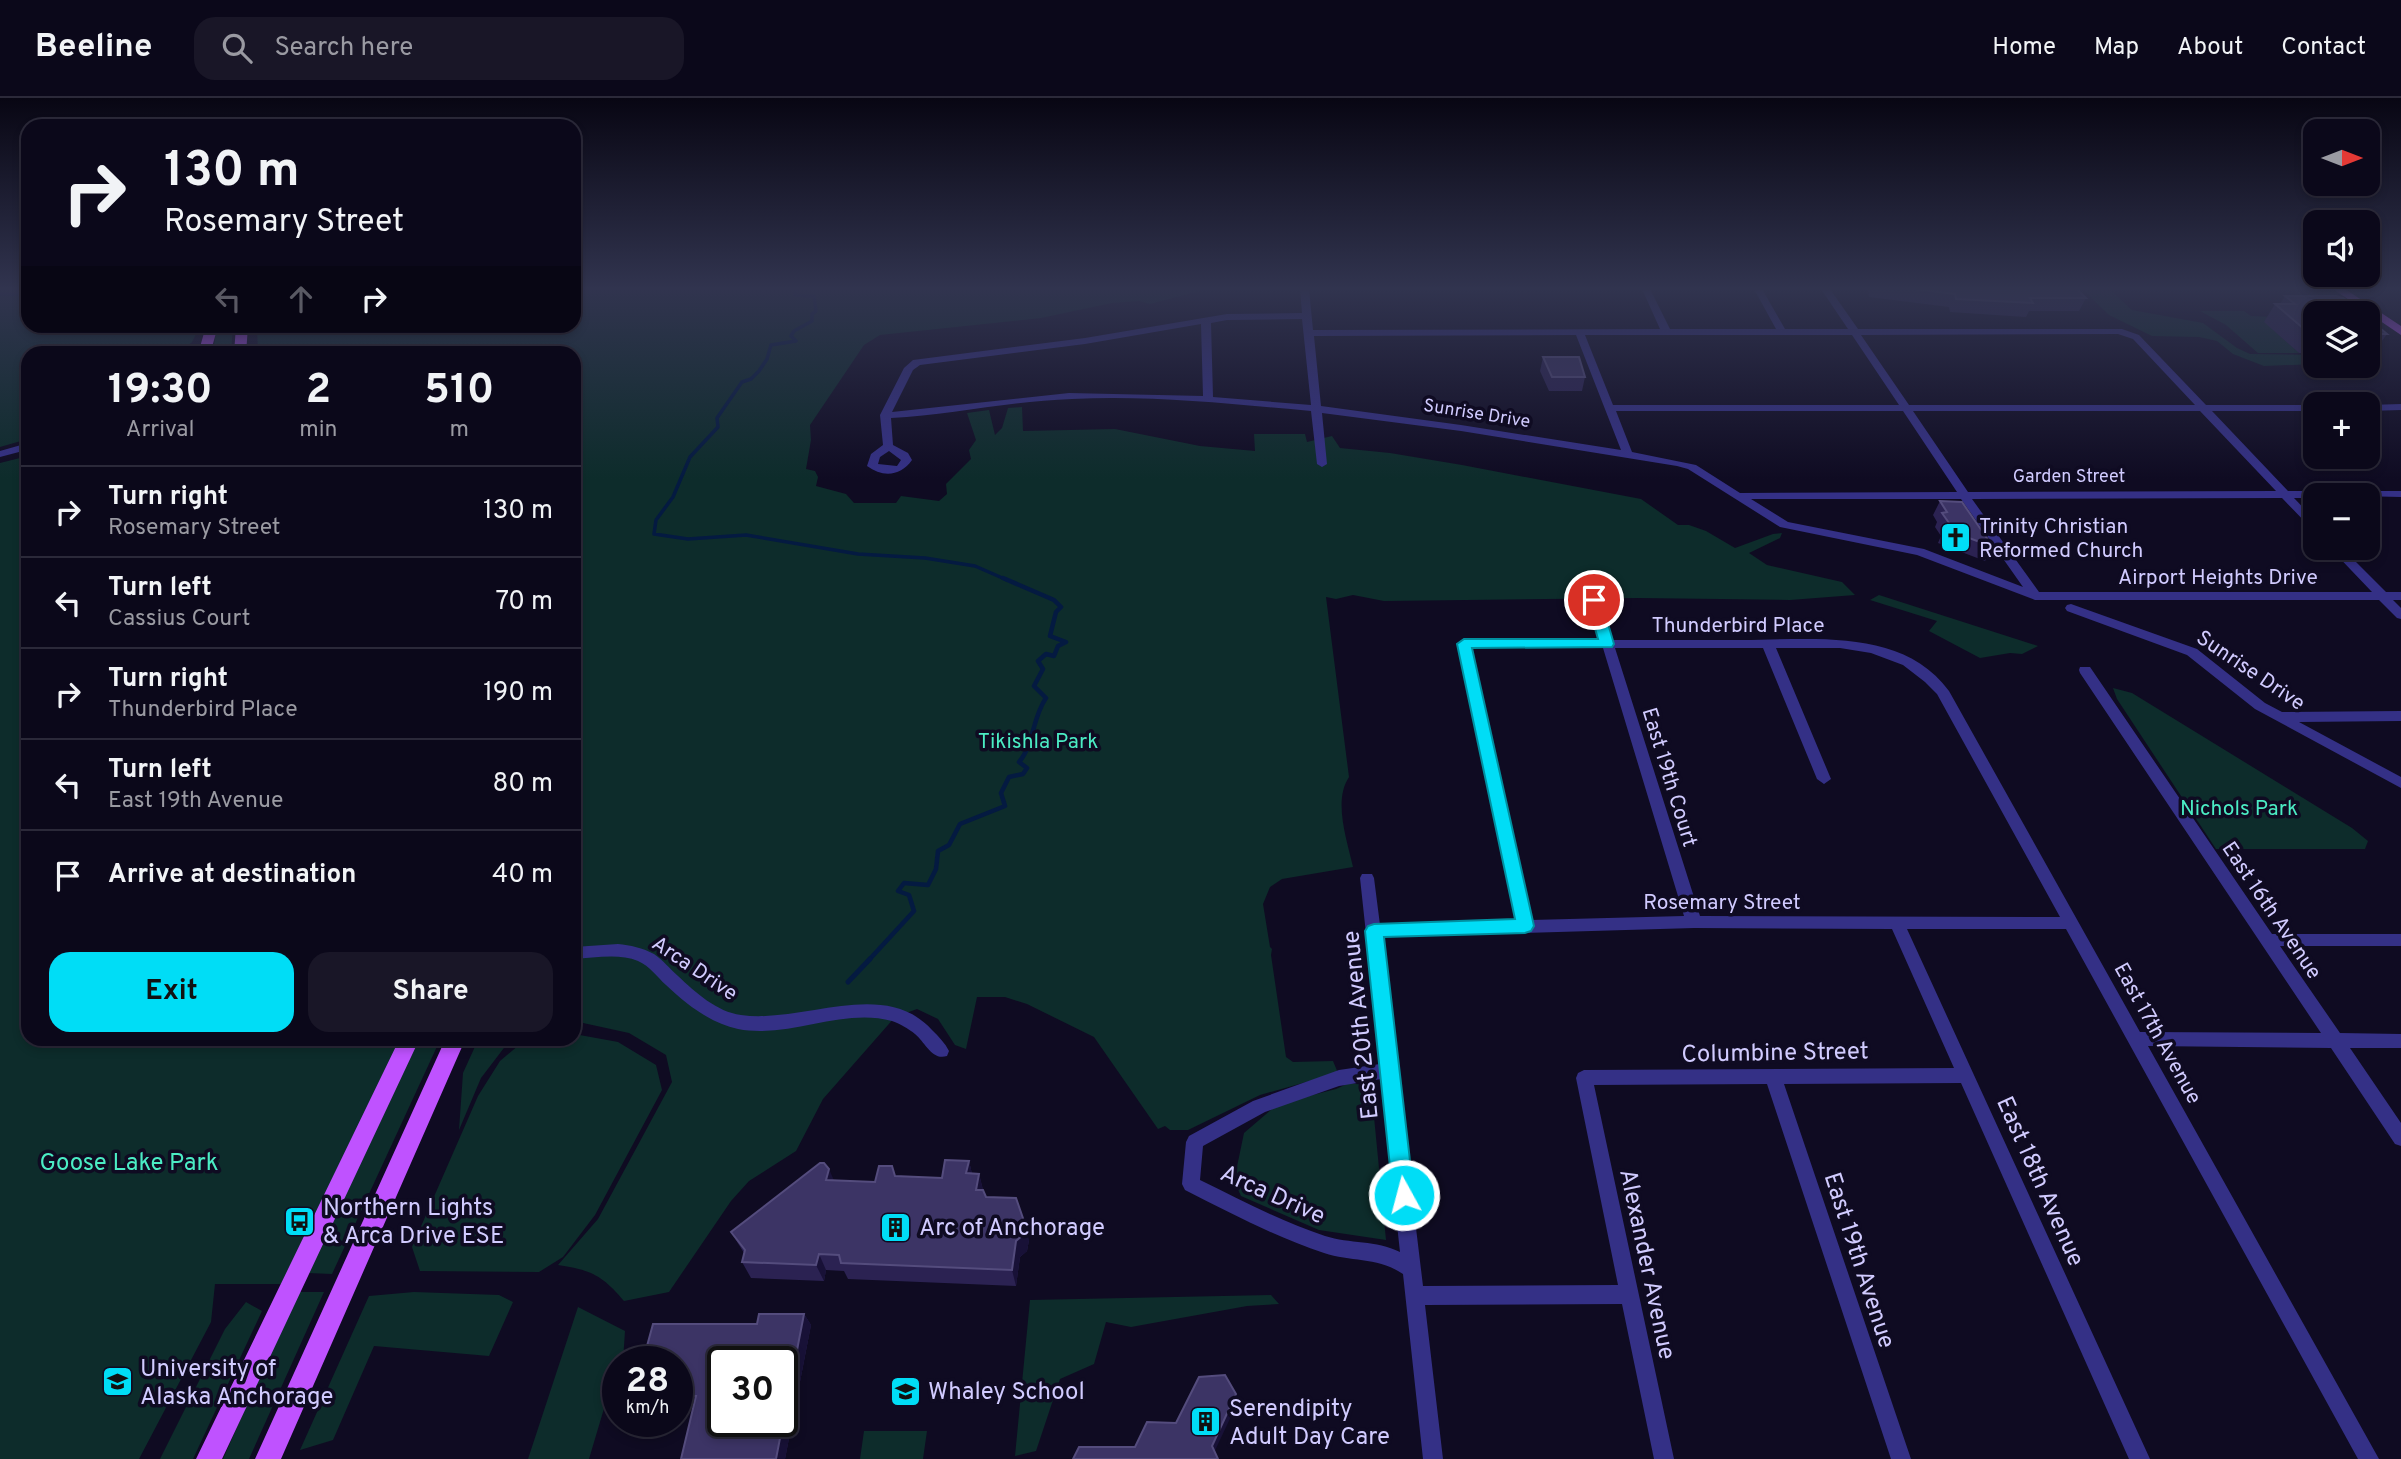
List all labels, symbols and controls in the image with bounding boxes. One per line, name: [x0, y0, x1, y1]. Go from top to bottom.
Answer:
search box: [194, 17, 684, 80]
text: Beeline: [35, 27, 152, 69]
icon: search: [218, 29, 256, 67]
text: Search here: [274, 32, 413, 65]
text: Home: [1992, 33, 2056, 63]
text: Map: [2094, 33, 2139, 63]
text: About: [2177, 33, 2243, 63]
text: Contact: [2281, 33, 2366, 63]
north arrow: [2303, 119, 2380, 196]
map controls: [2303, 119, 2380, 560]
text: 130 m: [164, 142, 300, 204]
icon: right: [49, 147, 140, 238]
text: Rosemary Street: [164, 203, 404, 243]
button: sound: [2303, 210, 2380, 287]
icon: left: [209, 280, 247, 318]
icon: ahead: [282, 280, 320, 318]
icon: right: [355, 280, 393, 318]
button: layers: [2303, 301, 2380, 378]
text: 19:30: [108, 365, 213, 418]
text: 2: [306, 365, 331, 418]
text: 510: [424, 365, 494, 418]
button: +: [2303, 392, 2380, 469]
street label: Sunrise Drive: [1422, 395, 1532, 434]
text: Arrival: [126, 416, 194, 445]
text: min: [299, 416, 338, 445]
text: m: [450, 416, 469, 445]
street label: Garden Street: [2013, 466, 2125, 489]
text: Turn right: [108, 481, 228, 514]
button: −: [2303, 483, 2380, 560]
icon: right: [49, 493, 87, 531]
text: 130 m: [483, 495, 553, 528]
text: Rosemary Street: [108, 514, 281, 543]
place label: Trinity Christian Reformed Church: [1979, 514, 2143, 565]
church icon: Trinity Christian Reformed Church: [1939, 521, 1973, 555]
street label: Airport Heights Drive: [2118, 565, 2318, 592]
pin: [1564, 570, 1624, 630]
text: Turn left: [108, 572, 212, 605]
icon: arrive: [1575, 581, 1613, 619]
icon: left: [49, 584, 87, 622]
text: 70 m: [495, 586, 553, 619]
text: Cassius Court: [108, 605, 250, 634]
street label: Thunderbird Place: [1651, 613, 1825, 640]
street label: Sunrise Drive: [2191, 625, 2310, 718]
text: Turn right: [108, 663, 228, 696]
icon: right: [49, 675, 87, 713]
text: 190 m: [483, 677, 553, 710]
text: Thunderbird Place: [108, 696, 298, 725]
street label: East 19th Court: [1635, 704, 1703, 850]
park label: Tikishla Park: [978, 729, 1098, 756]
text: Turn left: [108, 754, 212, 787]
icon: left: [49, 766, 87, 804]
text: 80 m: [493, 768, 553, 801]
text: East 19th Avenue: [108, 787, 283, 816]
park label: Nichols Park: [2180, 796, 2298, 823]
street label: East 16th Avenue: [2215, 837, 2327, 985]
icon: arrive: [49, 857, 87, 895]
text: Arrive at destination: [108, 859, 356, 892]
text: 40 m: [492, 859, 553, 892]
street label: Rosemary Street: [1643, 890, 1801, 917]
street label: East 20th Avenue: [1337, 929, 1387, 1121]
street label: Arca Drive: [646, 931, 742, 1008]
button: Exit: [49, 952, 294, 1032]
button: Share: [308, 952, 553, 1032]
street label: East 17th Avenue: [2107, 958, 2207, 1109]
street label: Columbine Street: [1681, 1037, 1869, 1071]
street label: East 18th Avenue: [1988, 1092, 2090, 1271]
park label: Goose Lake Park: [39, 1149, 219, 1179]
position arrow: [1367, 1158, 1441, 1232]
street label: Arca Drive: [1215, 1159, 1329, 1232]
street label: Alexander Avenue: [1611, 1166, 1681, 1363]
street label: East 19th Avenue: [1816, 1169, 1901, 1352]
place label: Northern Lights & Arca Drive ESE: [323, 1194, 504, 1252]
bus stop icon: Northern Lights & Arca Drive ESE: [283, 1204, 317, 1238]
building icon: Arc of Anchorage: [879, 1210, 913, 1244]
place label: Arc of Anchorage: [919, 1214, 1105, 1244]
speed limit sign: 30: [707, 1346, 798, 1437]
place label: University of Alaska Anchorage: [140, 1355, 333, 1413]
text: 28: [626, 1360, 669, 1404]
school or university icon: University of Alaska Anchorage: [100, 1365, 134, 1399]
school or university icon: Whaley School: [888, 1374, 922, 1408]
place label: Whaley School: [928, 1378, 1085, 1408]
place label: Serendipity Adult Day Care: [1229, 1395, 1390, 1453]
text: km/h: [626, 1397, 669, 1420]
building icon: Serendipity Adult Day Care: [1189, 1405, 1223, 1439]

